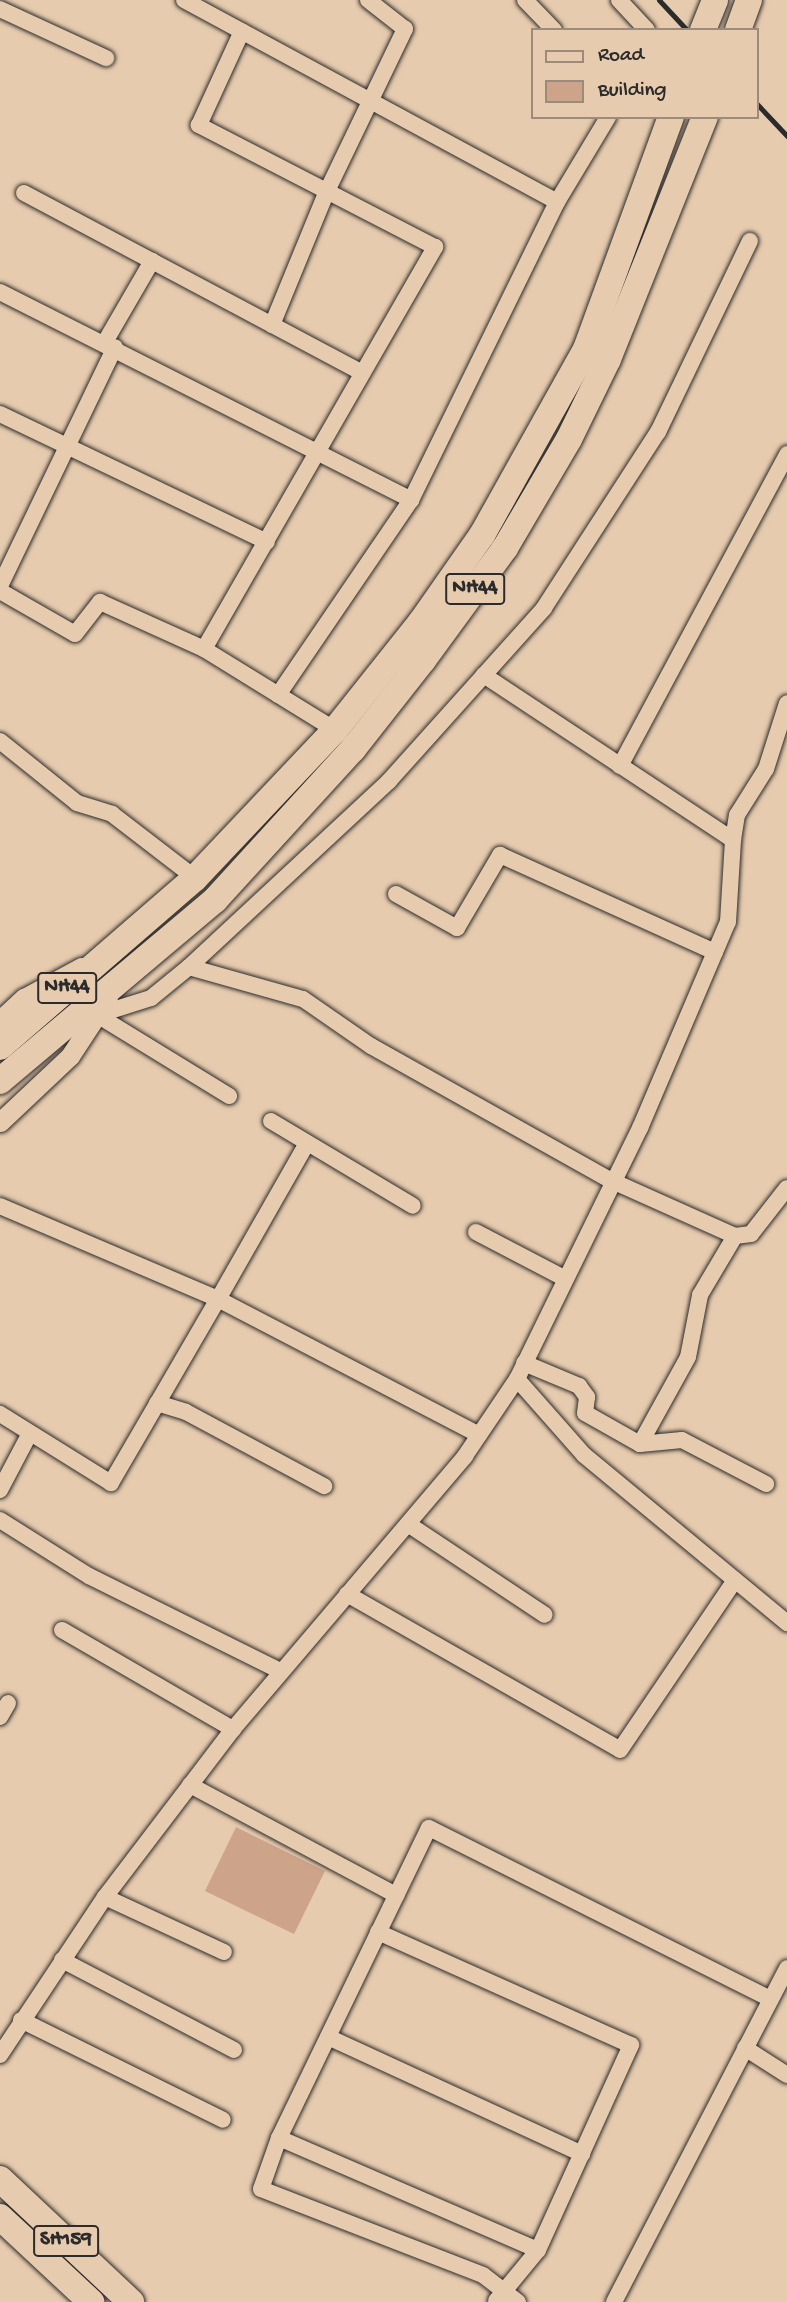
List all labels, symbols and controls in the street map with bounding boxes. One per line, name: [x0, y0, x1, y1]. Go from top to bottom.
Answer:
legend: [532, 28, 759, 119]
text: Road: [598, 44, 644, 69]
text: Building: [598, 79, 667, 104]
road number: NH44: [444, 572, 506, 606]
road number: NH44: [36, 970, 98, 1006]
road number: SH159: [33, 2224, 99, 2258]

